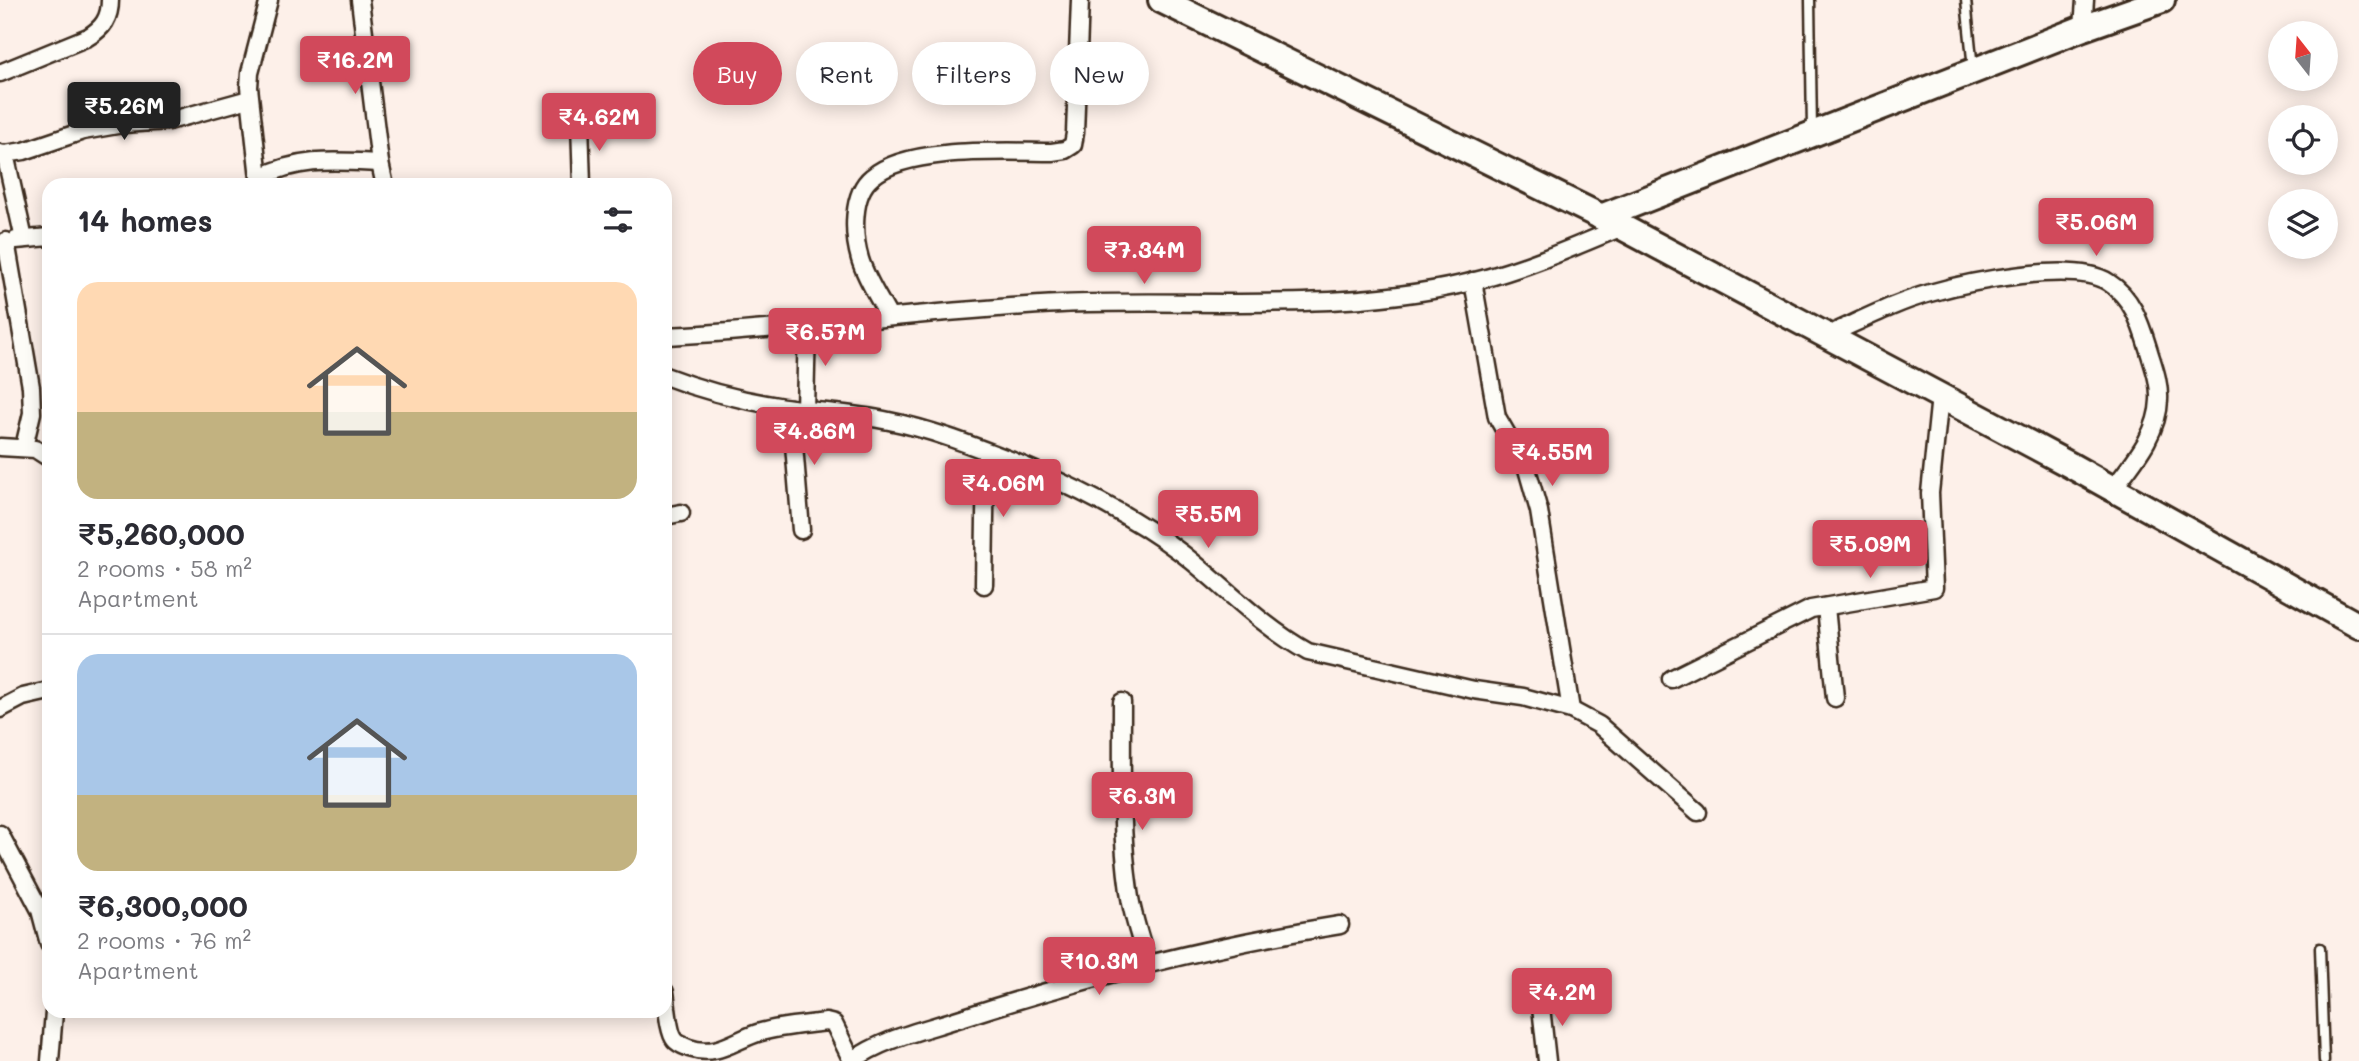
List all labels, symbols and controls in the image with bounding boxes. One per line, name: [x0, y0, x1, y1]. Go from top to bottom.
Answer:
north arrow: [2268, 21, 2338, 91]
map controls: [2268, 21, 2338, 259]
pin: ₹16.2M: [298, 36, 412, 96]
chip: Buy: [693, 42, 782, 105]
chip: Rent: [796, 42, 898, 105]
chip: Filters: [912, 42, 1036, 105]
chip: New: [1050, 42, 1149, 105]
text: ₹16.2M: [316, 44, 394, 74]
pin: ₹5.26M: [67, 82, 181, 142]
text: ₹5.26M: [83, 90, 165, 120]
pin: ₹4.62M: [542, 94, 656, 153]
text: ₹4.62M: [558, 101, 640, 131]
button: locate: [2268, 105, 2338, 175]
button: layers: [2268, 189, 2338, 259]
pin: ₹5.06M: [2039, 198, 2153, 258]
text: 14 homes: [77, 200, 213, 240]
icon: filters: [599, 201, 637, 239]
text: ₹5.06M: [2054, 206, 2138, 236]
pin: ₹7.34M: [1087, 226, 1201, 286]
text: ₹7.34M: [1103, 234, 1185, 264]
pin: ₹6.57M: [768, 308, 882, 368]
text: ₹6.57M: [784, 316, 866, 346]
icon: home: [294, 328, 420, 454]
pin: ₹4.86M: [757, 407, 871, 467]
text: ₹4.86M: [772, 415, 856, 445]
pin: ₹4.55M: [1495, 428, 1609, 488]
text: ₹4.55M: [1511, 436, 1593, 466]
pin: ₹4.06M: [946, 460, 1060, 519]
text: ₹4.06M: [961, 467, 1045, 497]
pin: ₹5.5M: [1159, 490, 1257, 550]
text: ₹5.5M: [1174, 498, 1242, 528]
text: ₹5,260,000: [77, 513, 245, 553]
pin: ₹5.09M: [1813, 520, 1927, 580]
text: ₹5.09M: [1829, 528, 1911, 558]
text: 2 rooms · 58 m²: [77, 553, 252, 583]
text: Apartment: [77, 583, 199, 613]
icon: home: [294, 700, 420, 826]
pin: ₹6.3M: [1093, 772, 1191, 832]
text: ₹6.3M: [1108, 780, 1176, 810]
text: ₹6,300,000: [77, 885, 248, 925]
text: 2 rooms · 76 m²: [77, 925, 251, 955]
pin: ₹10.3M: [1042, 937, 1156, 997]
text: ₹10.3M: [1059, 945, 1139, 975]
text: Apartment: [77, 955, 199, 985]
pin: ₹4.2M: [1513, 968, 1611, 1028]
text: ₹4.2M: [1528, 976, 1596, 1006]

